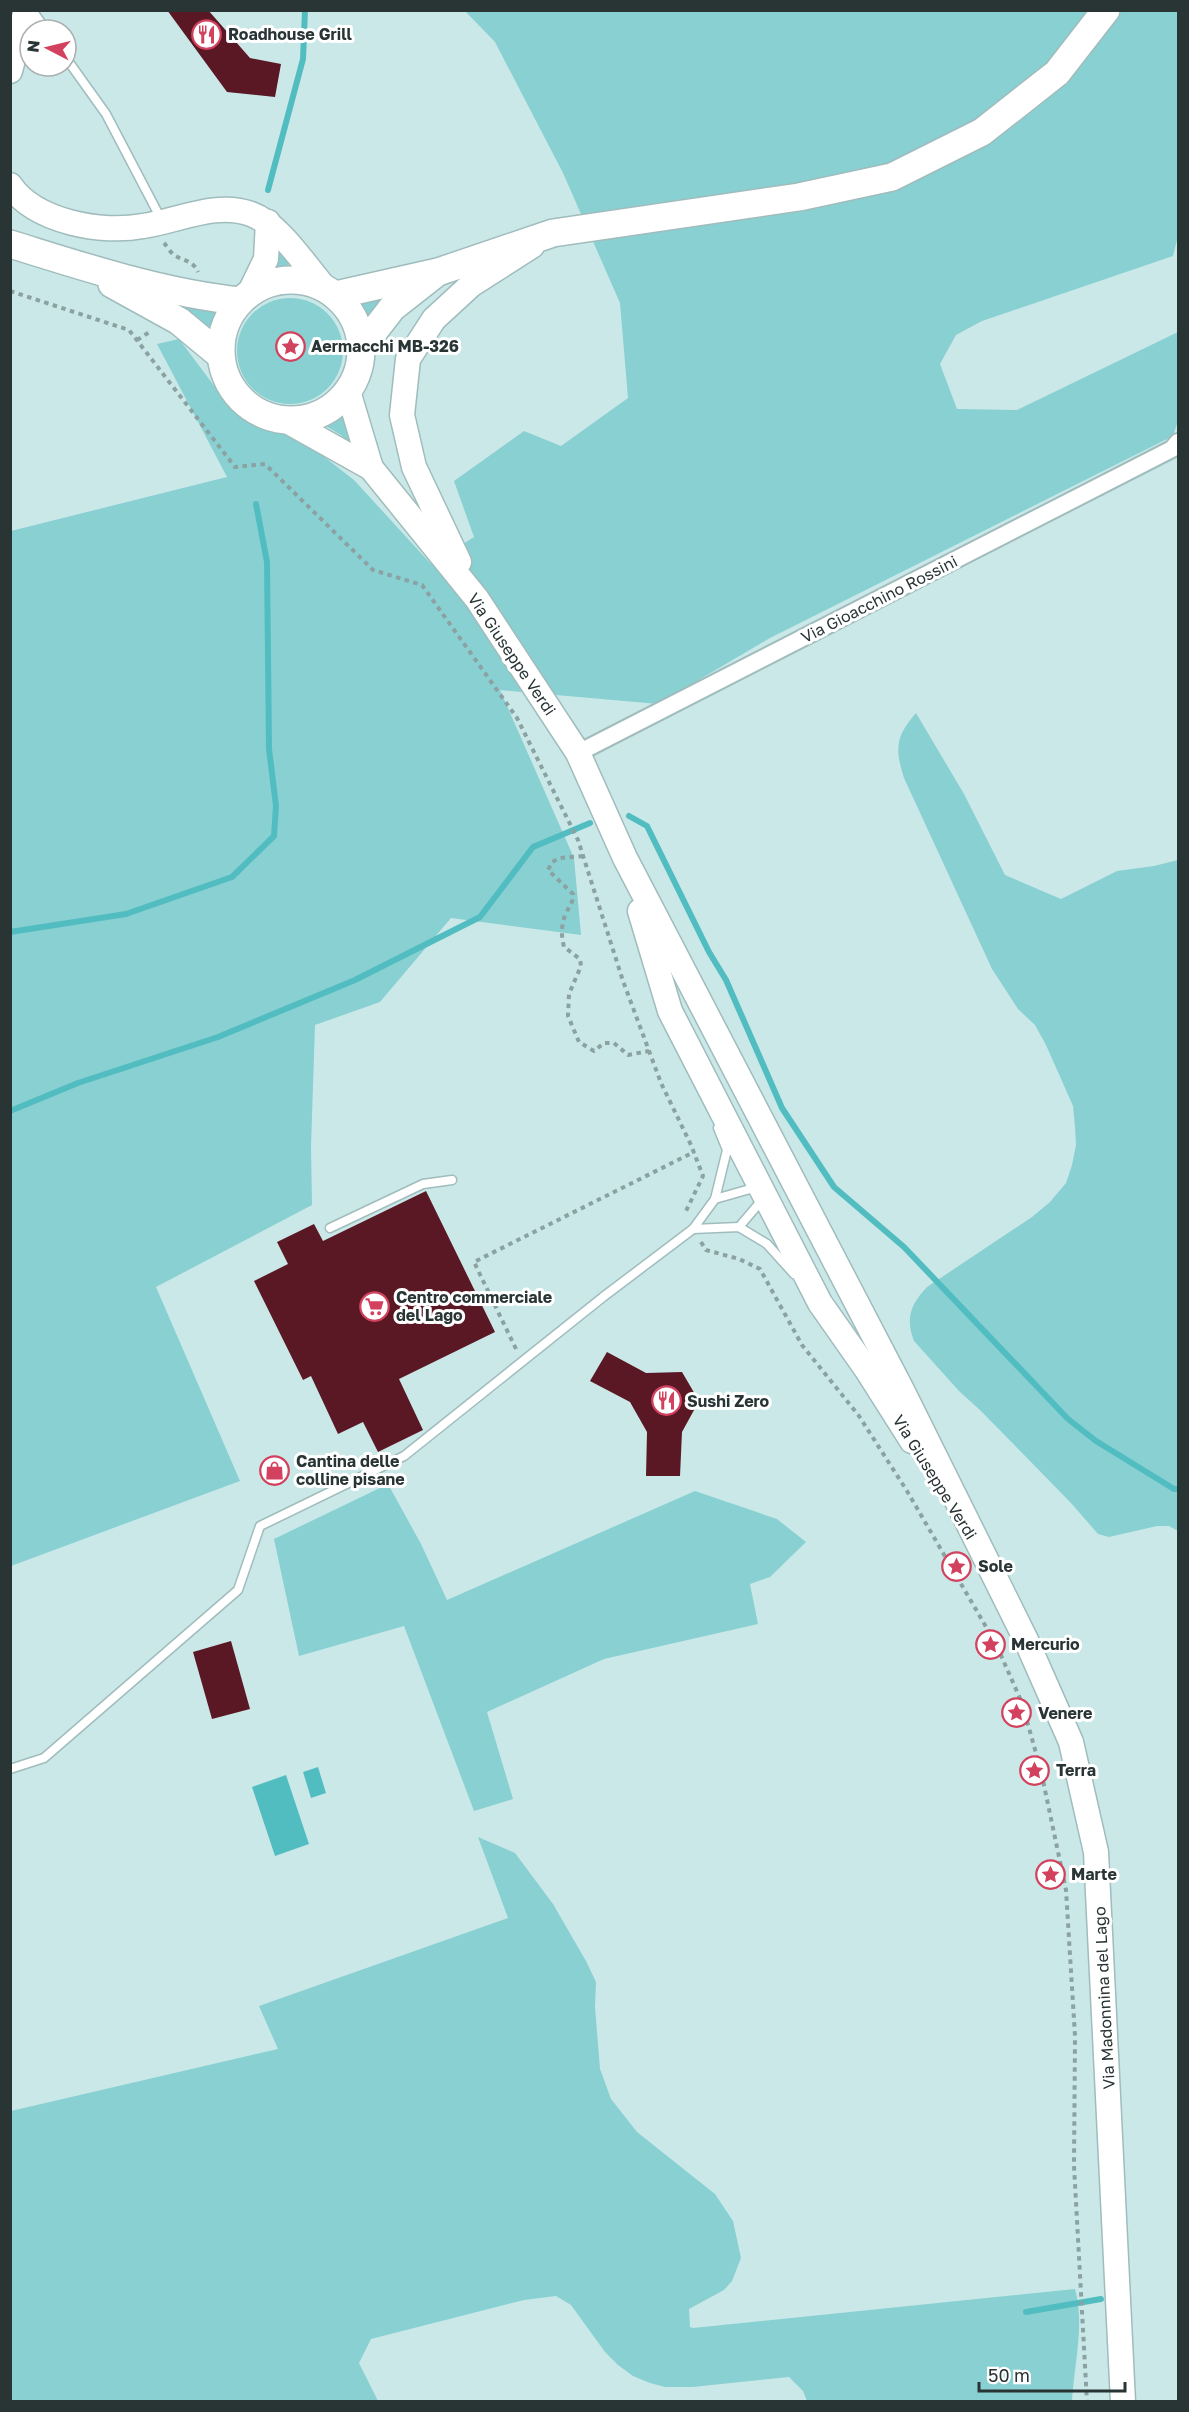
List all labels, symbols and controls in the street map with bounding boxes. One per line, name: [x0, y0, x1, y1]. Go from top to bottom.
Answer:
north arrow: [18, 18, 78, 78]
restaurant icon: Roadhouse Grill: [191, 18, 223, 50]
place label: Roadhouse Grill: [228, 24, 353, 44]
text: N: [22, 39, 44, 53]
place icon: Aermacchi MB-326: [274, 330, 306, 362]
place label: Aermacchi MB-326: [311, 336, 459, 356]
street label: Via Gioacchino Rossini: [797, 551, 961, 647]
street label: Via Giuseppe Verdi: [464, 589, 560, 719]
place label: Centro commerciale del Lago: [396, 1287, 552, 1325]
supermarket icon: Centro commerciale del Lago: [359, 1290, 391, 1322]
restaurant icon: Sushi Zero: [650, 1385, 682, 1417]
place label: Sushi Zero: [687, 1391, 770, 1411]
street label: Via Giuseppe Verdi: [889, 1411, 981, 1543]
place label: Cantina delle colline pisane: [296, 1451, 405, 1489]
shop icon: Cantina delle colline pisane: [259, 1454, 291, 1486]
place icon: Sole: [941, 1550, 973, 1582]
place label: Sole: [978, 1556, 1013, 1576]
place icon: Mercurio: [974, 1628, 1006, 1660]
place label: Mercurio: [1011, 1634, 1080, 1654]
place icon: Venere: [1001, 1697, 1033, 1729]
place label: Venere: [1038, 1703, 1092, 1723]
place icon: Terra: [1019, 1754, 1051, 1786]
place label: Terra: [1056, 1760, 1096, 1780]
place icon: Marte: [1034, 1858, 1066, 1890]
place label: Marte: [1071, 1864, 1117, 1884]
street label: Via Madonnina del Lago: [1089, 1906, 1119, 2090]
scale bar: [979, 2355, 1124, 2393]
text: 50 m: [988, 2364, 1030, 2386]

